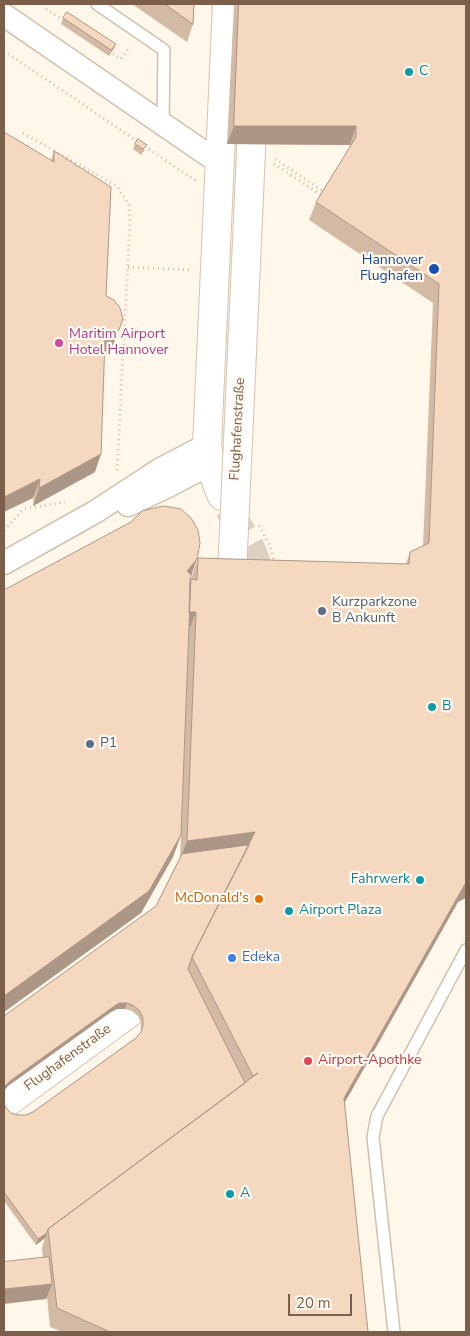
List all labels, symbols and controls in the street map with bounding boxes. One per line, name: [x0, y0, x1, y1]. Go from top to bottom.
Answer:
place label: C: [419, 64, 428, 80]
marker: C: [403, 66, 415, 78]
place label: Hannover Flughafen: [360, 253, 423, 286]
marker: Hannover Flughafen: [427, 262, 441, 276]
place label: Maritim Airport Hotel Hannover: [69, 327, 169, 360]
marker: Maritim Airport Hotel Hannover: [53, 337, 65, 349]
street label: Flughafenstraße: [227, 377, 249, 481]
place label: Kurzparkzone B Ankunft: [332, 595, 417, 628]
marker: Kurzparkzone B Ankunft: [316, 605, 328, 617]
place label: B: [442, 699, 451, 715]
marker: B: [426, 701, 438, 713]
place label: P1: [100, 736, 117, 752]
marker: P1: [84, 738, 96, 750]
place label: Fahrwerk: [351, 872, 410, 888]
marker: Fahrwerk: [414, 874, 426, 886]
place label: McDonald's: [175, 891, 249, 907]
marker: McDonald's: [253, 893, 265, 905]
place label: Airport Plaza: [299, 903, 382, 919]
marker: Airport Plaza: [283, 905, 295, 917]
place label: Edeka: [242, 950, 280, 966]
marker: Edeka: [226, 952, 238, 964]
street label: Flughafenstraße: [21, 1021, 115, 1095]
place label: Airport-Apothke: [318, 1053, 421, 1069]
marker: Airport-Apothke: [302, 1055, 314, 1067]
place label: A: [240, 1186, 250, 1202]
marker: A: [224, 1188, 236, 1200]
scale bar: [290, 1284, 354, 1316]
text: 20 m: [296, 1293, 331, 1313]

